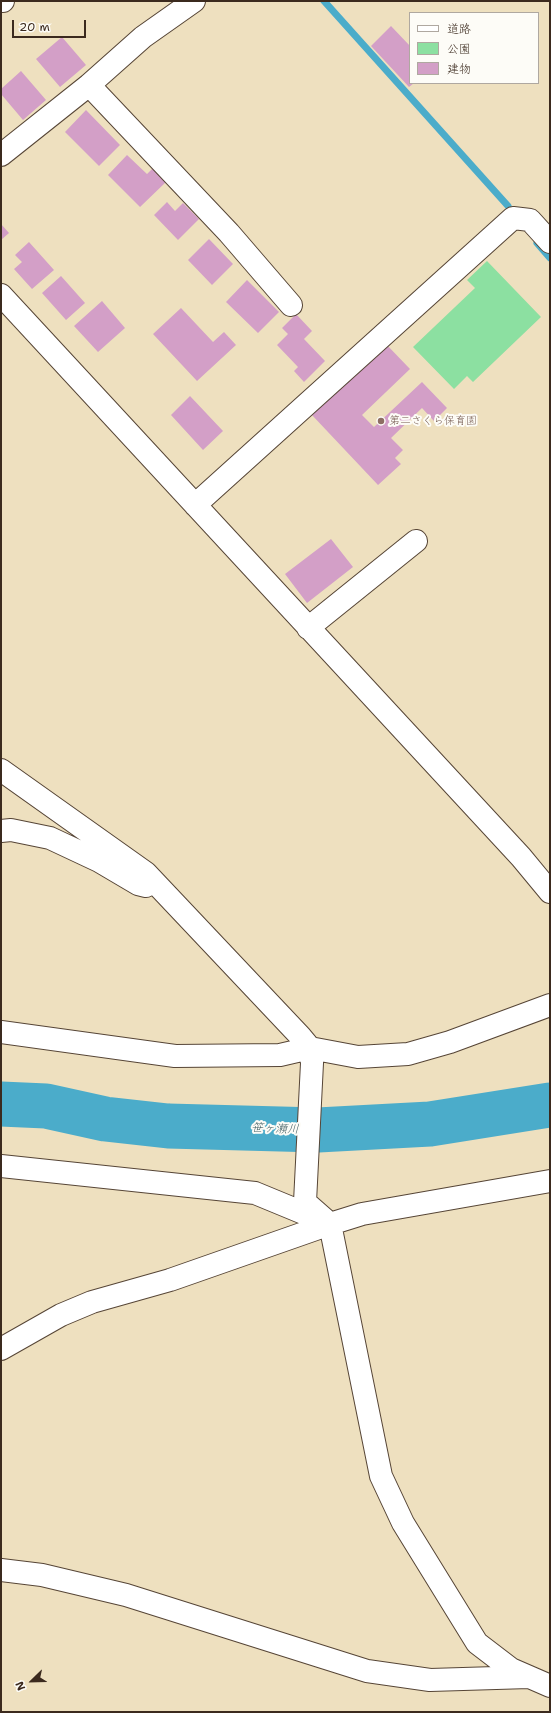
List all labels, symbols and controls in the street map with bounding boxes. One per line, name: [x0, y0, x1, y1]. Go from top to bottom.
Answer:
scale bar: [14, 12, 88, 38]
legend: [409, 12, 539, 84]
text: 20 m: [19, 19, 50, 35]
text: 道路: [447, 21, 471, 37]
text: 公園: [447, 41, 471, 57]
text: 建物: [447, 61, 471, 77]
place label: 第二さくら保育園: [389, 414, 477, 428]
marker: 第二さくら保育園: [376, 416, 386, 426]
water label: 笹ヶ瀬川: [251, 1121, 299, 1137]
north arrow: [12, 1661, 52, 1701]
text: N: [12, 1679, 29, 1693]

